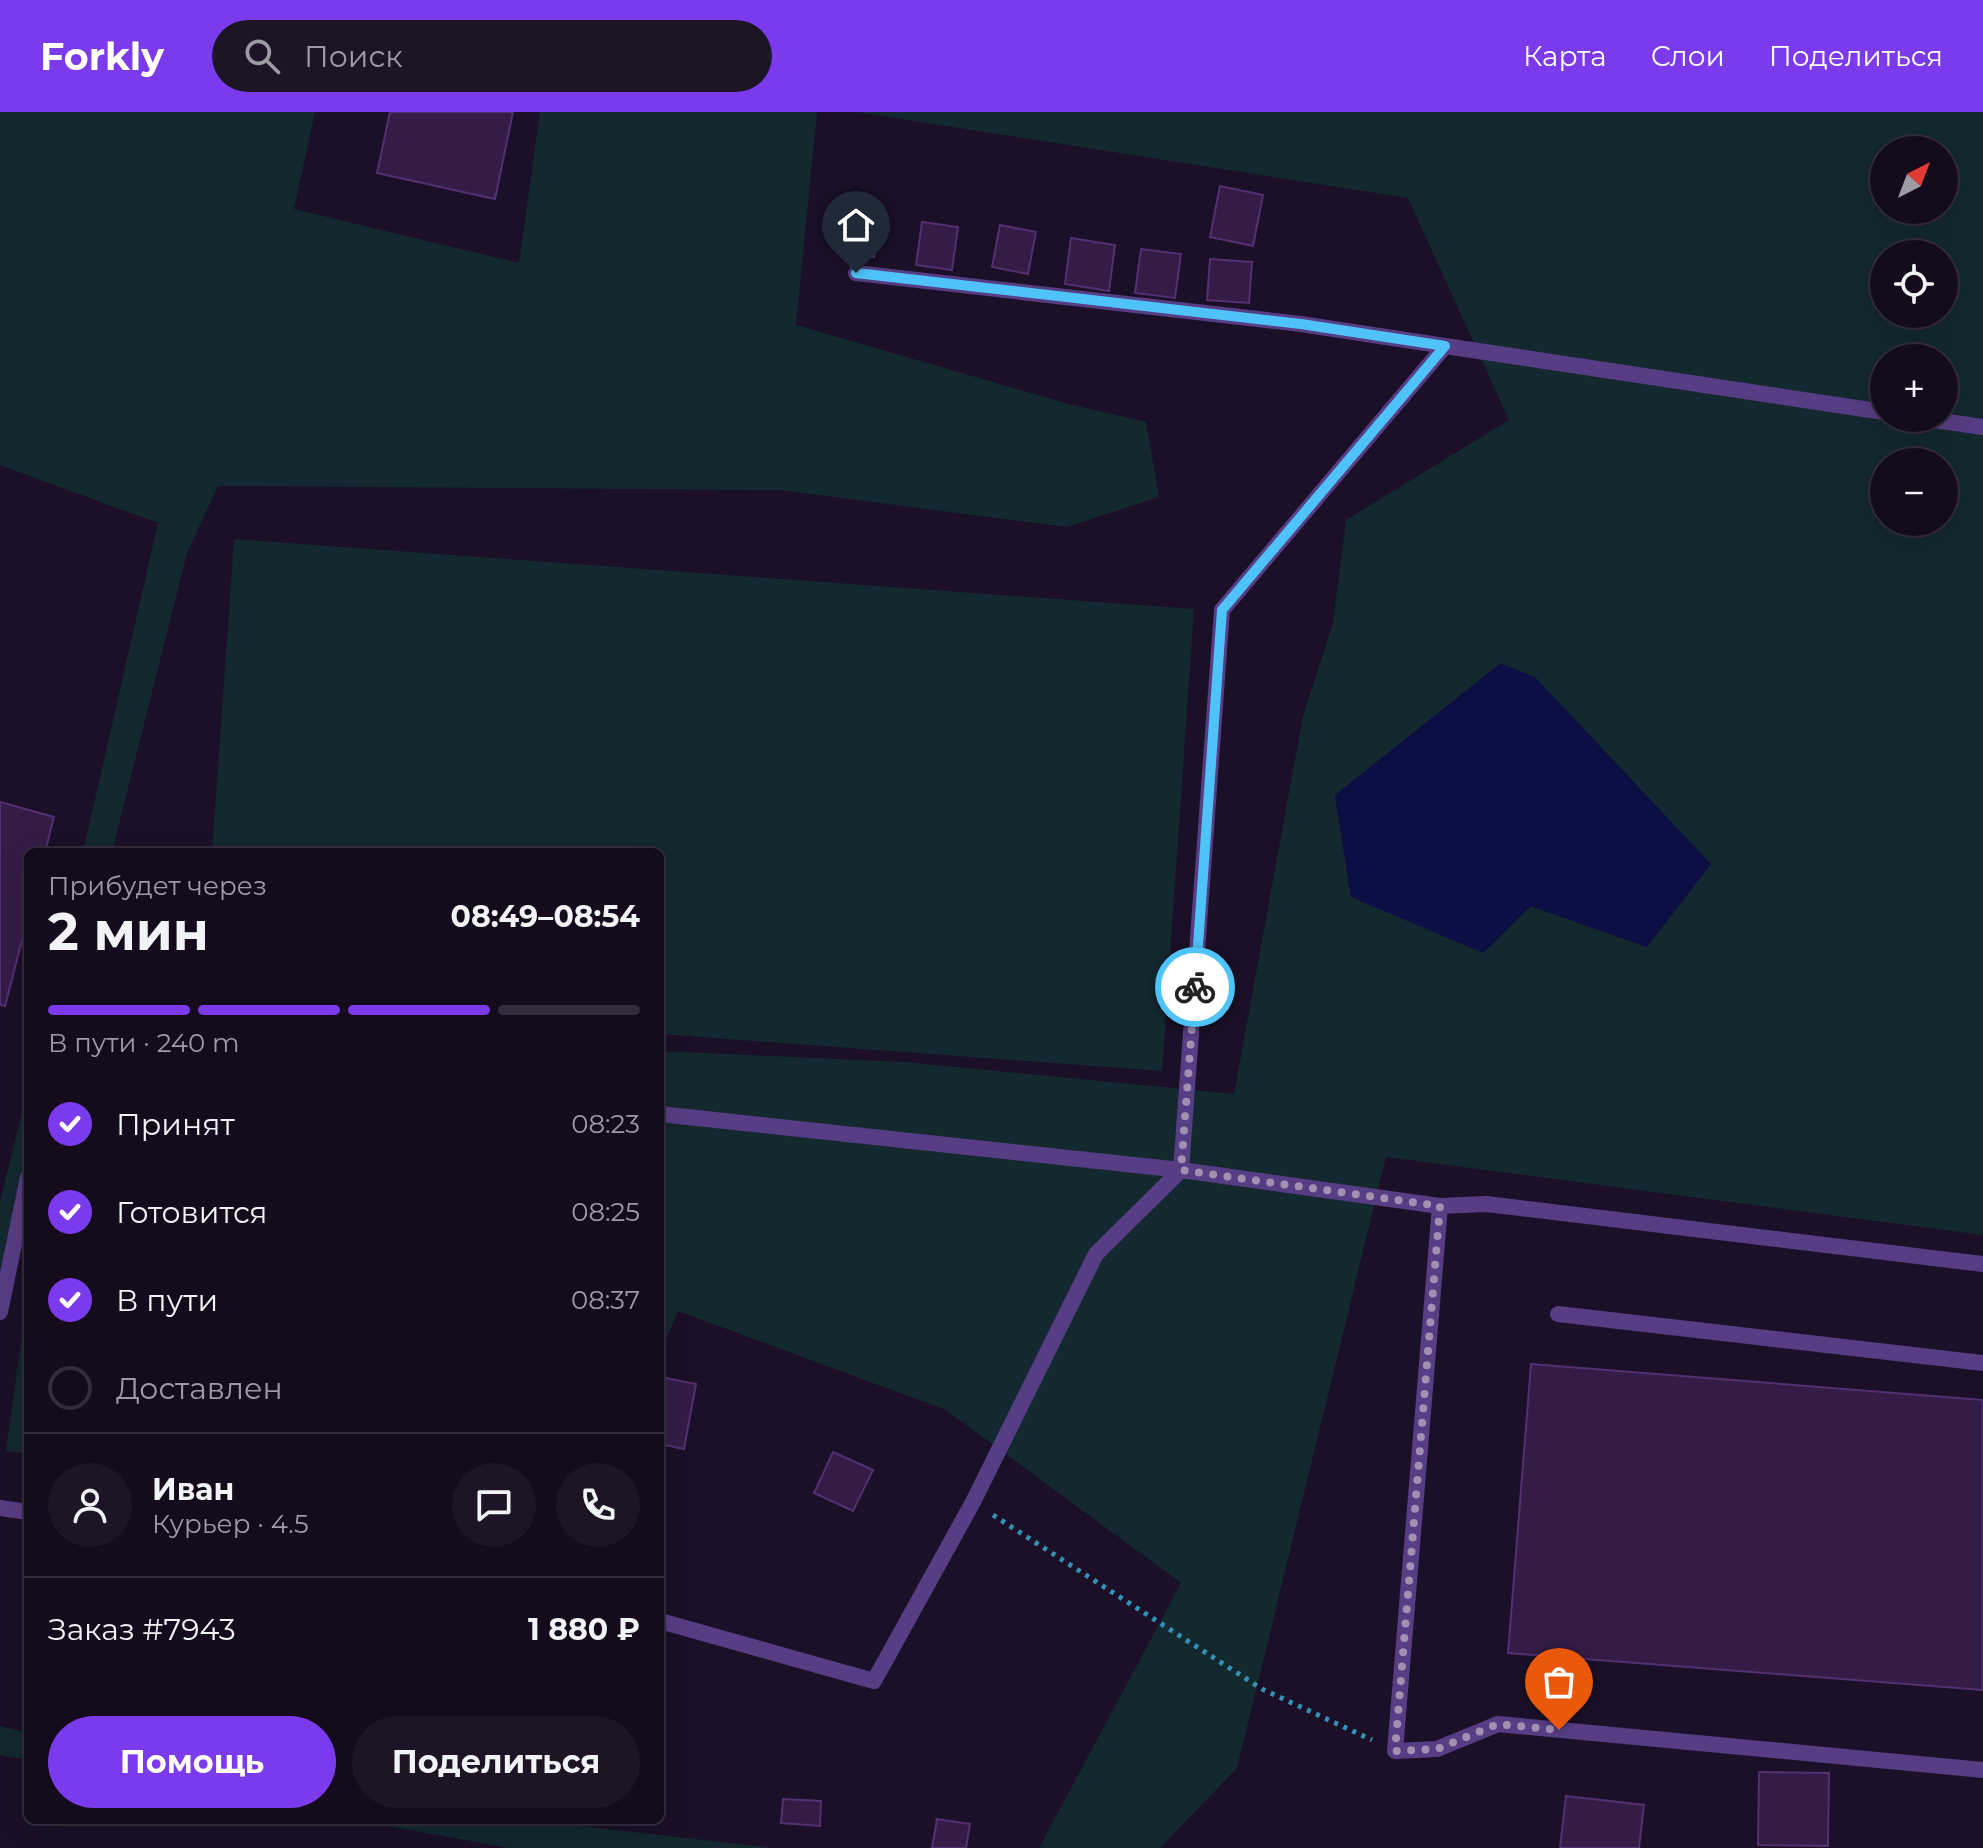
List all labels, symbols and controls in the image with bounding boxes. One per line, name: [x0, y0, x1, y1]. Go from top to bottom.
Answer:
search box: [212, 20, 772, 92]
text: Forkly: [40, 33, 164, 80]
icon: search: [240, 34, 284, 78]
text: Поиск: [304, 38, 403, 75]
text: Карта: [1523, 39, 1607, 73]
text: Слои: [1651, 39, 1725, 73]
text: Поделиться: [1769, 39, 1943, 73]
north arrow: [1870, 136, 1958, 224]
map controls: [1870, 136, 1958, 536]
pin: [822, 191, 890, 273]
icon: home: [834, 203, 878, 247]
button: locate: [1870, 240, 1958, 328]
button: +: [1870, 344, 1958, 432]
button: −: [1870, 448, 1958, 536]
text: Прибудет через: [48, 870, 267, 902]
text: 08:49–08:54: [451, 898, 640, 935]
text: 2 мин: [48, 900, 209, 963]
courier: [1155, 947, 1235, 1027]
icon: bike: [1173, 965, 1217, 1009]
text: В пути · 240 m: [48, 1027, 240, 1059]
icon: check: [48, 1102, 92, 1146]
text: Принят: [116, 1106, 235, 1143]
text: 08:23: [571, 1108, 640, 1140]
icon: check: [48, 1190, 92, 1234]
text: Готовится: [116, 1194, 268, 1231]
text: 08:25: [571, 1196, 640, 1228]
icon: check: [48, 1278, 92, 1322]
text: В пути: [116, 1282, 218, 1319]
text: 08:37: [571, 1284, 640, 1316]
text: Доставлен: [116, 1370, 283, 1407]
button: person: [48, 1463, 132, 1547]
button: chat: [452, 1463, 536, 1547]
button: phone: [556, 1463, 640, 1547]
text: Иван: [152, 1471, 234, 1508]
text: Курьер · 4.5: [152, 1508, 309, 1540]
text: Заказ #7943: [48, 1611, 236, 1648]
text: 1 880 ₽: [528, 1611, 640, 1648]
pin: [1525, 1648, 1593, 1730]
icon: bag: [1537, 1660, 1581, 1704]
button: Помощь: [48, 1716, 336, 1808]
button: Поделиться: [352, 1716, 640, 1808]

